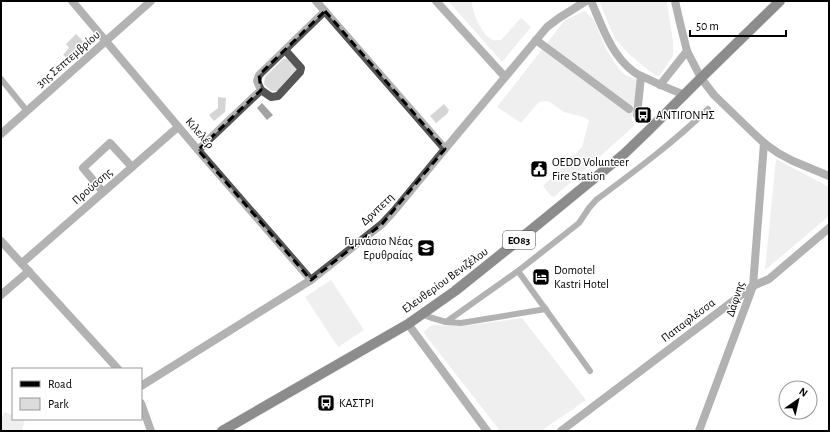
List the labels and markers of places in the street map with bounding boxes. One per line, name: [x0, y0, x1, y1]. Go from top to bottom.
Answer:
bus stop icon: ΑΝΤΙΓΟΝΗΣ: [633, 105, 653, 125]
place label: ΑΝΤΙΓΟΝΗΣ: [656, 109, 715, 121]
place label: OEDD Volunteer Fire Station: [552, 156, 629, 182]
public building icon: OEDD Volunteer Fire Station: [529, 159, 549, 179]
place label: Γυμνάσιο Νέας Ερυθραίας: [344, 235, 413, 262]
school or university icon: Γυμνάσιο Νέας Ερυθραίας: [416, 238, 436, 258]
place label: Domotel Kastri Hotel: [554, 264, 609, 290]
hotel icon: Domotel Kastri Hotel: [531, 267, 551, 287]
bus stop icon: ΚΑΣΤΡΙ: [316, 393, 336, 413]
place label: ΚΑΣΤΡΙ: [339, 397, 374, 409]

